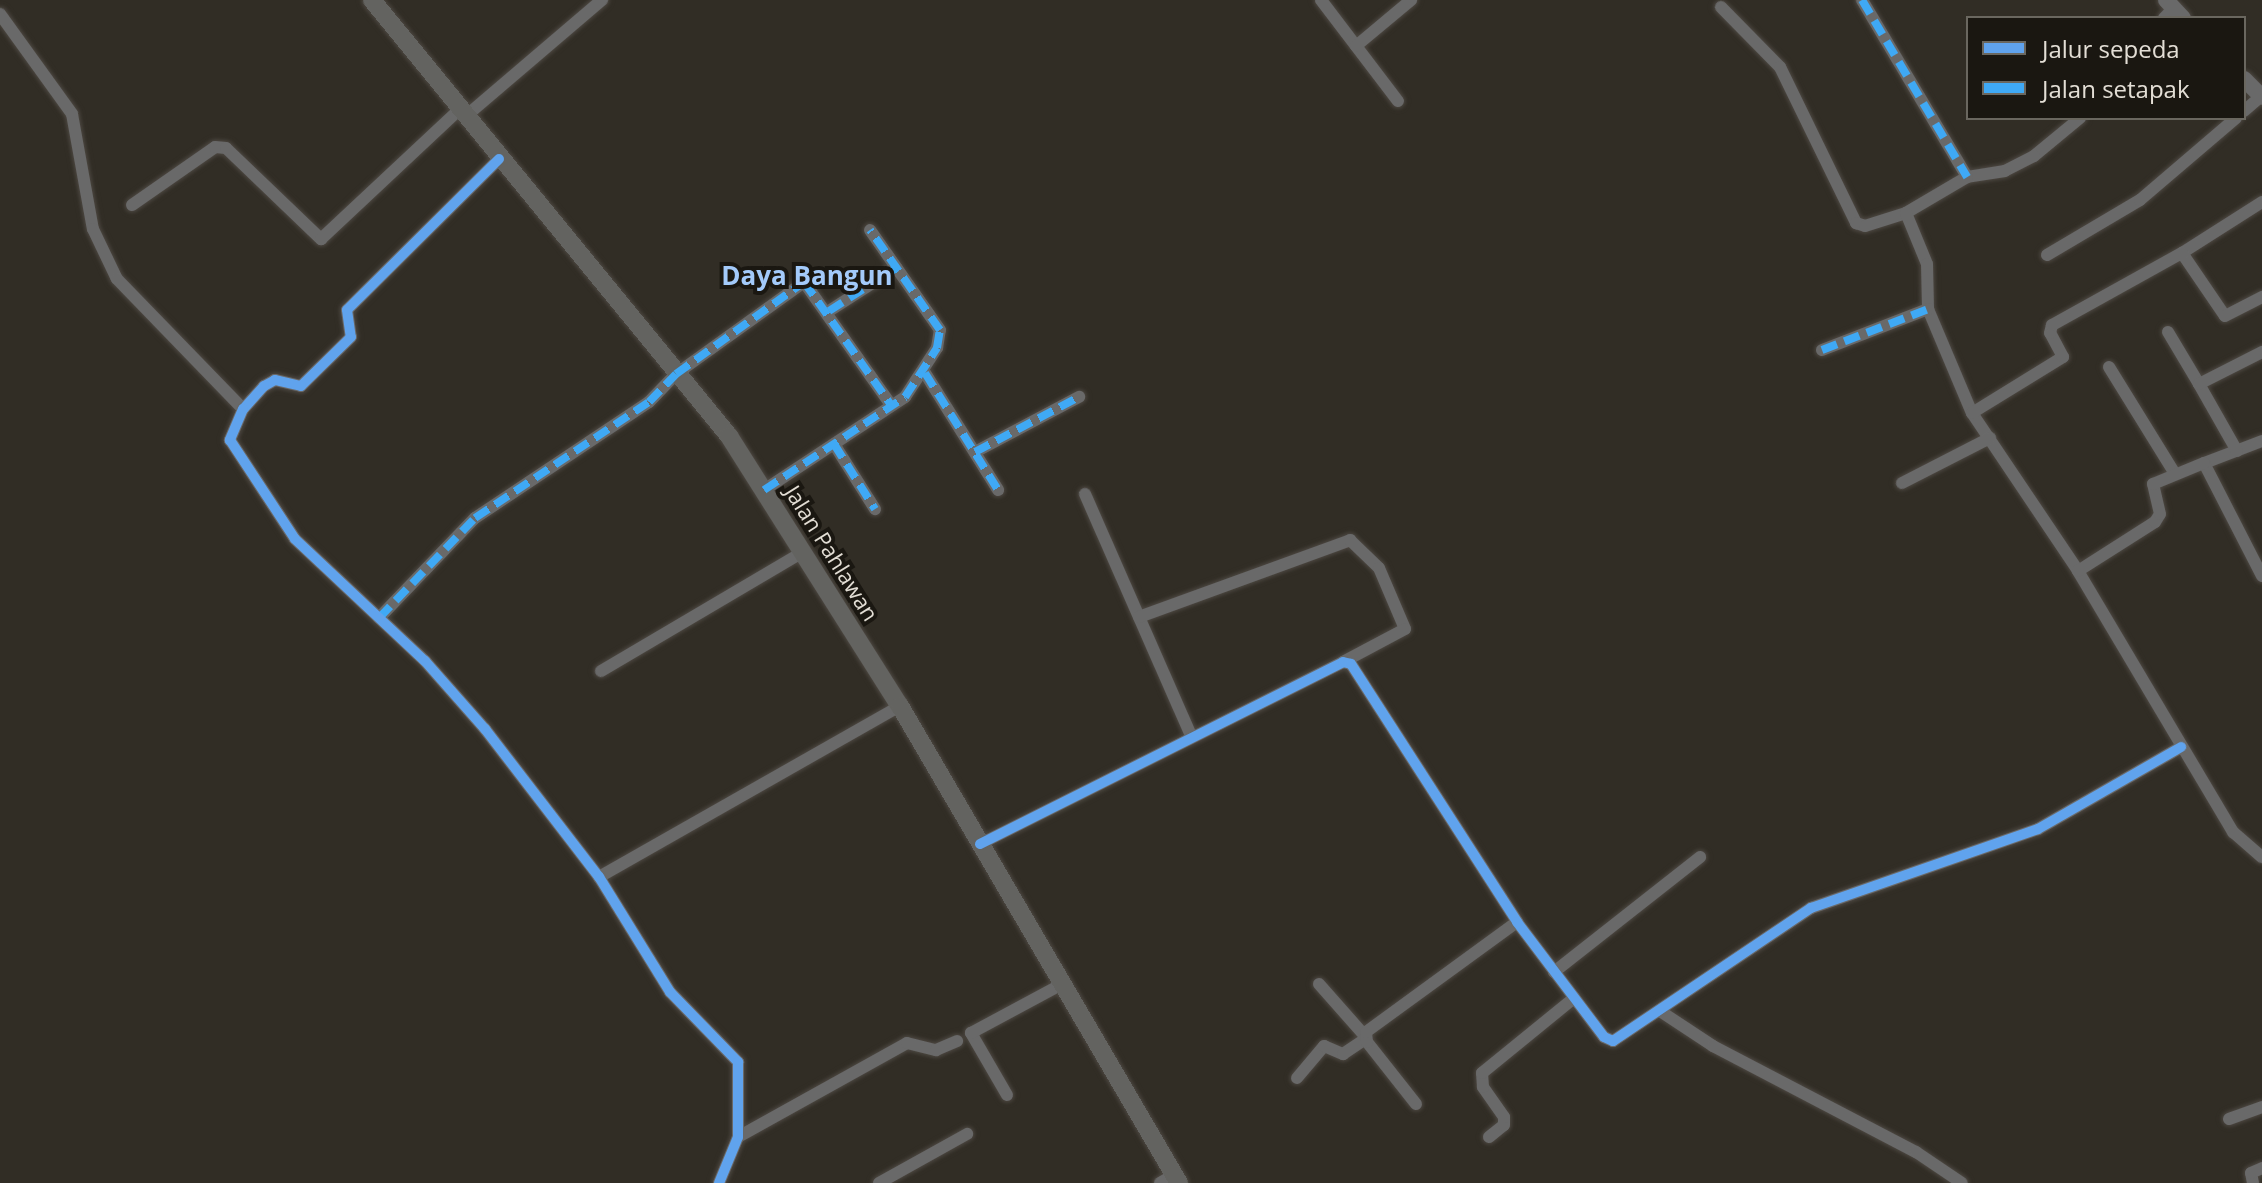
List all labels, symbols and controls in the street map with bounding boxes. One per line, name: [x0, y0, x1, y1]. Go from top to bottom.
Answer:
legend: [1966, 16, 2246, 120]
text: Jalur sepeda: [2042, 32, 2180, 65]
text: Jalan setapak: [2042, 72, 2190, 105]
district label: Daya Bangun: [721, 260, 893, 292]
street label: Jalan Pahlawan: [780, 480, 884, 626]

